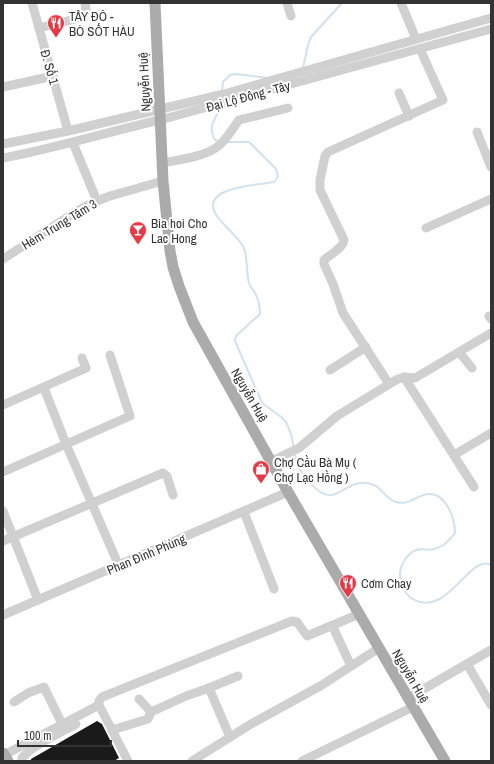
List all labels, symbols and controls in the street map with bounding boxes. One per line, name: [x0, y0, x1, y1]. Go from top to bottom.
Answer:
place label: TÂY ĐÔ - BÒ SỐT HÀU: [69, 8, 135, 40]
restaurant icon: TÂY ĐÔ - BÒ SỐT HÀU: [46, 13, 66, 38]
street label: Đ. Số 1: [36, 48, 63, 87]
street label: Nguyễn Huệ: [134, 52, 155, 112]
street label: Đại Lộ Đông - Tây: [204, 77, 292, 116]
street label: Hẻm Trung Tâm 3: [19, 195, 100, 254]
place label: Bia hoi Cho Lac Hong: [151, 215, 207, 247]
bar icon: Bia hoi Cho Lac Hong: [128, 220, 148, 245]
street label: Nguyễn Huệ: [227, 365, 272, 425]
place label: Chợ Cầu Bà Mụ ( Chợ Lạc Hồng ): [274, 454, 357, 486]
shop icon: Chợ Cầu Bà Mụ ( Chợ Lạc Hồng ): [251, 459, 271, 484]
street label: Phan Đình Phùng: [104, 530, 188, 579]
restaurant icon: Cơm Chay: [338, 573, 358, 598]
place label: Cơm Chay: [361, 575, 412, 592]
street label: Nguyễn Huệ: [388, 646, 433, 706]
scale bar: [18, 722, 111, 748]
text: 100 m: [24, 728, 51, 744]

